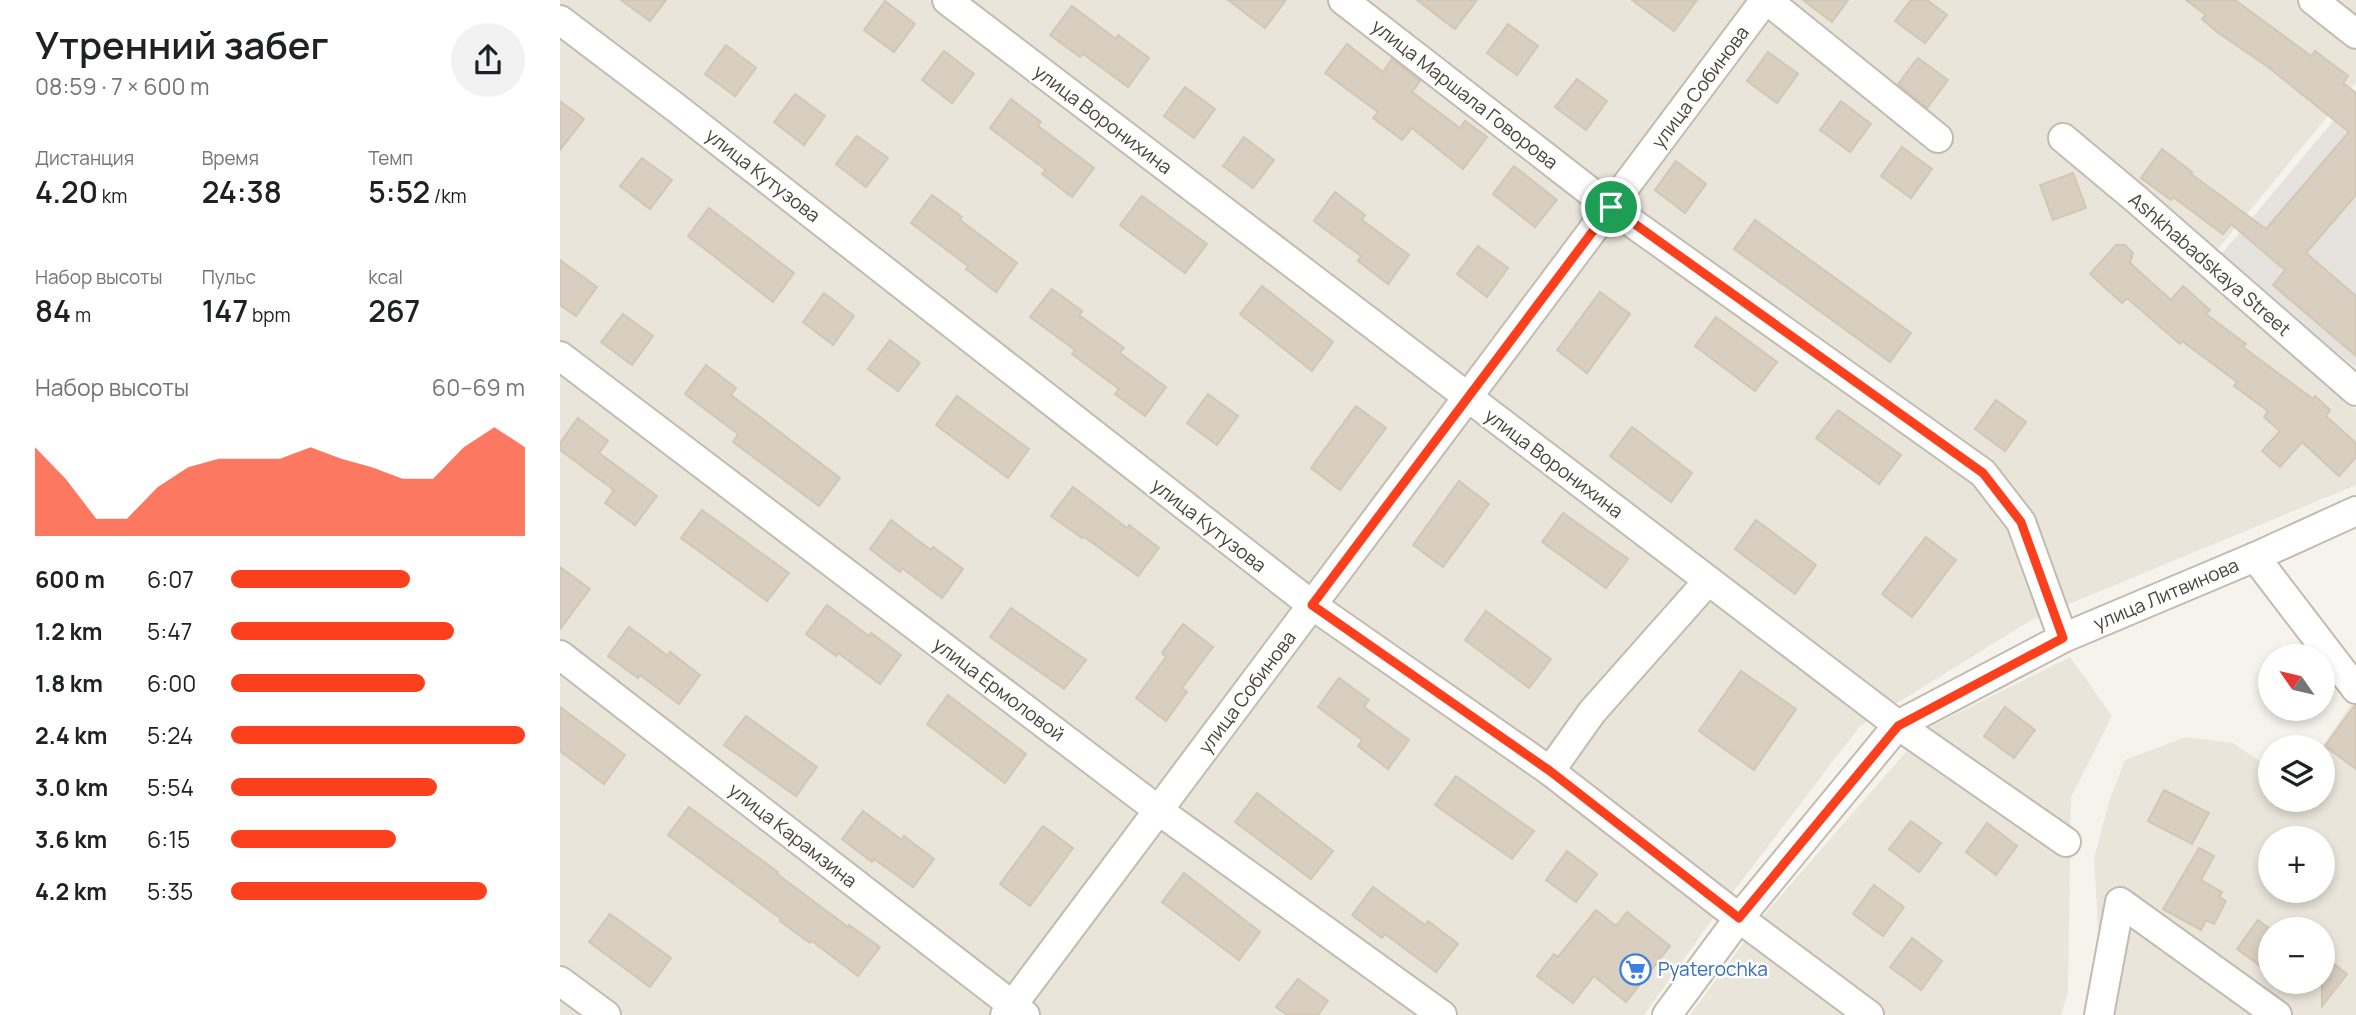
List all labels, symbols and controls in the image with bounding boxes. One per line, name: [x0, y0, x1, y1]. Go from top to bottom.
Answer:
street label: улица Маршала Говорова: [1366, 13, 1564, 175]
text: Утренний забег: [35, 18, 329, 70]
street label: улица Собинова: [1645, 20, 1755, 154]
button: share: [451, 23, 525, 97]
street label: улица Воронихина: [1028, 58, 1178, 180]
text: 08:59 · 7 × 600 m: [35, 70, 210, 102]
street label: улица Кутузова: [700, 122, 826, 228]
text: Дистанция: [35, 145, 134, 171]
text: Время: [202, 145, 259, 171]
text: Темп: [368, 145, 413, 171]
text: 4.20: [35, 171, 98, 212]
text: 24:38: [202, 171, 282, 212]
text: 5:52: [368, 171, 430, 212]
pin: [1581, 177, 1641, 237]
text: km: [98, 183, 127, 209]
text: /km: [430, 183, 467, 209]
street label: Ashkhabadskaya Street: [2123, 186, 2297, 342]
icon: arrive: [1592, 188, 1630, 226]
text: Набор высоты: [35, 264, 162, 290]
text: Пульс: [202, 264, 256, 290]
text: kcal: [368, 264, 403, 290]
text: 84: [35, 290, 71, 331]
text: 147: [202, 290, 248, 331]
text: 267: [368, 290, 420, 331]
text: m: [71, 302, 91, 328]
text: bpm: [248, 302, 291, 328]
text: Набор высоты: [35, 371, 189, 403]
text: 60–69 m: [432, 371, 525, 403]
street label: улица Воронихина: [1479, 402, 1629, 524]
street label: улица Кутузова: [1146, 472, 1272, 578]
street label: улица Литвинова: [2089, 552, 2243, 636]
text: 600 m: [35, 563, 105, 595]
text: 6:07: [147, 563, 194, 595]
text: 1.2 km: [35, 615, 102, 647]
text: 5:47: [147, 615, 192, 647]
street label: улица Собинова: [1192, 625, 1302, 759]
street label: улица Ермоловой: [928, 631, 1070, 747]
north arrow: [2258, 644, 2334, 721]
map controls: [2258, 644, 2335, 994]
text: 1.8 km: [35, 667, 103, 699]
text: 6:00: [147, 667, 196, 699]
text: 2.4 km: [35, 719, 107, 751]
text: 5:24: [147, 719, 193, 751]
button: layers: [2258, 735, 2335, 812]
text: 3.0 km: [35, 771, 108, 803]
text: 5:54: [147, 771, 194, 803]
street label: улица Карамзина: [723, 777, 863, 893]
text: 3.6 km: [35, 823, 107, 855]
text: 6:15: [147, 823, 190, 855]
button: +: [2258, 826, 2335, 903]
text: 4.2 km: [35, 875, 107, 907]
text: 5:35: [147, 875, 193, 907]
button: −: [2258, 917, 2335, 994]
supermarket icon: Pyaterochka: [1618, 952, 1652, 986]
place label: Pyaterochka: [1658, 956, 1768, 982]

